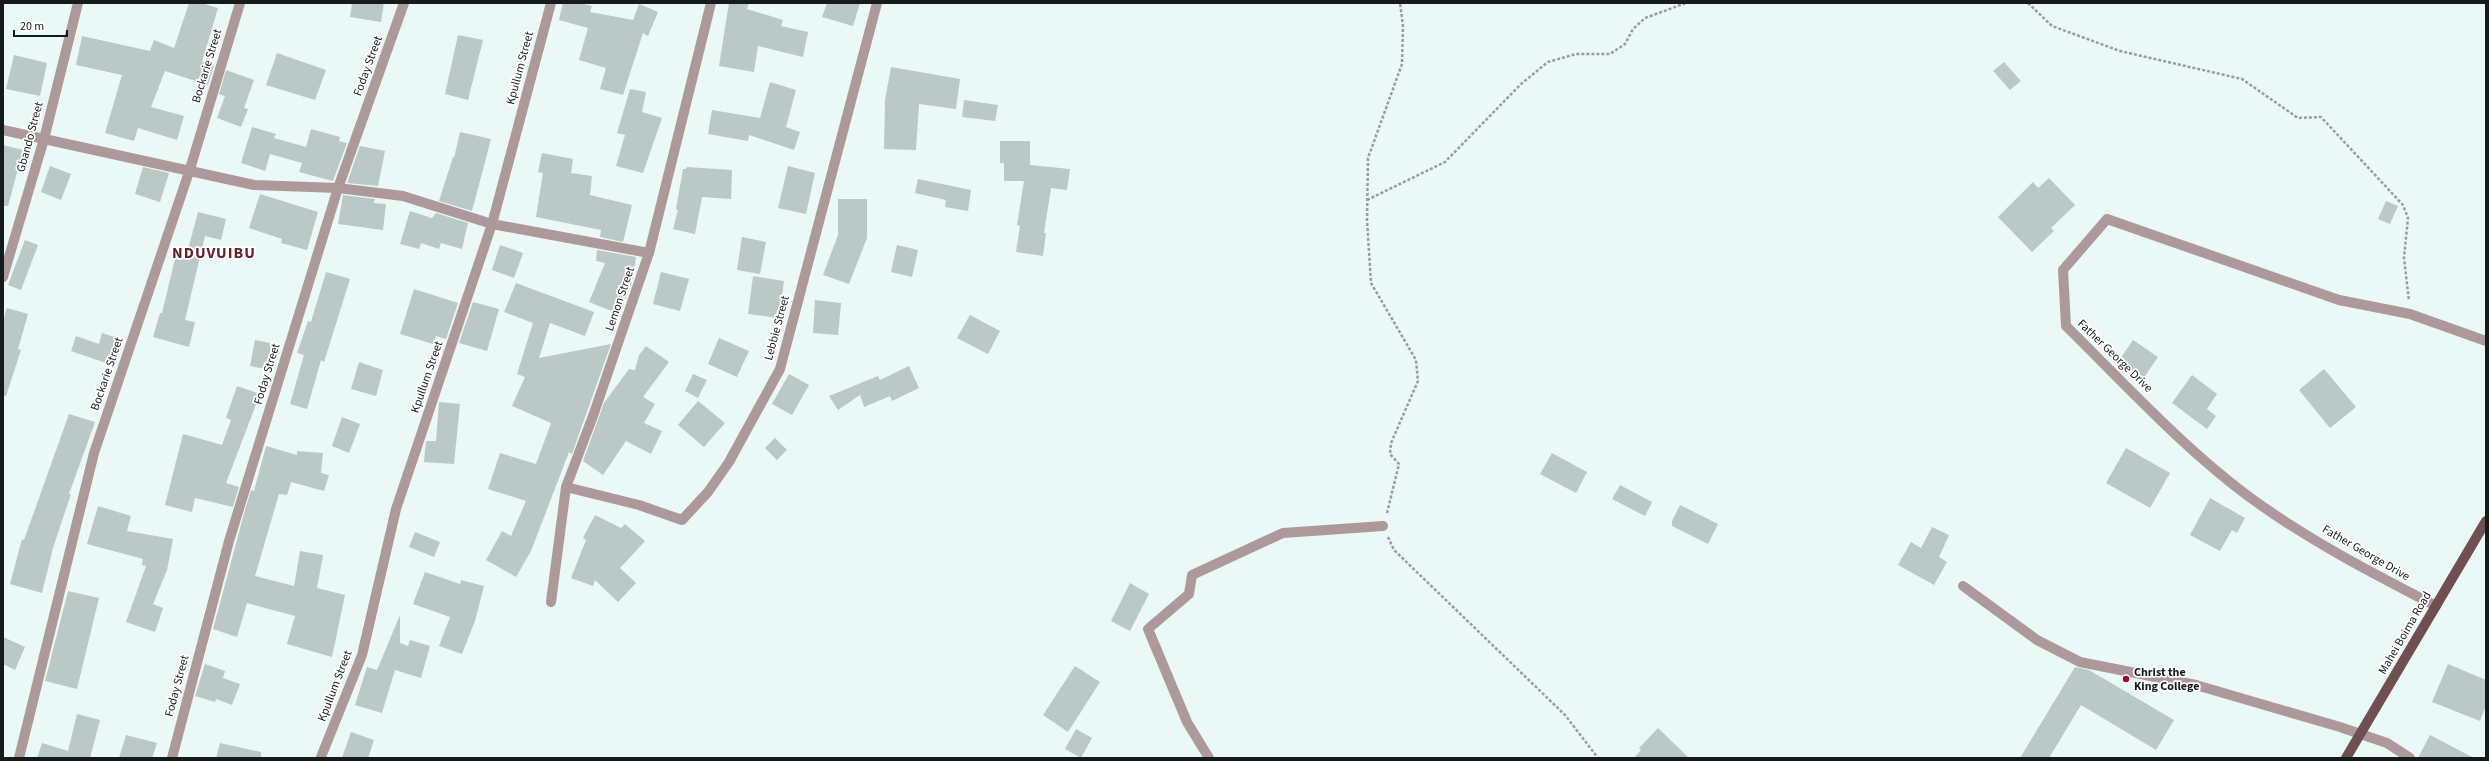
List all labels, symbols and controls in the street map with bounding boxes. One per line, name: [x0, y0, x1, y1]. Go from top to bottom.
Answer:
scale bar: [14, 12, 67, 38]
text: 20 m: [20, 18, 44, 35]
street label: Bockarie Street: [188, 27, 226, 105]
street label: Kpullum Street: [502, 29, 538, 107]
street label: Foday Street: [349, 33, 387, 99]
street label: Gbando Street: [12, 100, 48, 174]
district label: NDUVUIBU: [172, 242, 256, 264]
street label: Lemon Street: [601, 264, 639, 334]
street label: Lebbie Street: [760, 294, 794, 362]
street label: Father George Drive: [2074, 316, 2156, 396]
street label: Bockarie Street: [87, 335, 127, 413]
street label: Kpullum Street: [407, 339, 447, 415]
street label: Foday Street: [250, 341, 284, 407]
street label: Father George Drive: [2319, 521, 2413, 585]
street label: Mahei Boima Road: [2374, 588, 2436, 678]
street label: Kpullum Street: [314, 648, 356, 724]
street label: Foday Street: [161, 653, 193, 719]
place label: Christ the King College: [2134, 664, 2199, 695]
marker: Christ the King College: [2121, 674, 2131, 684]

